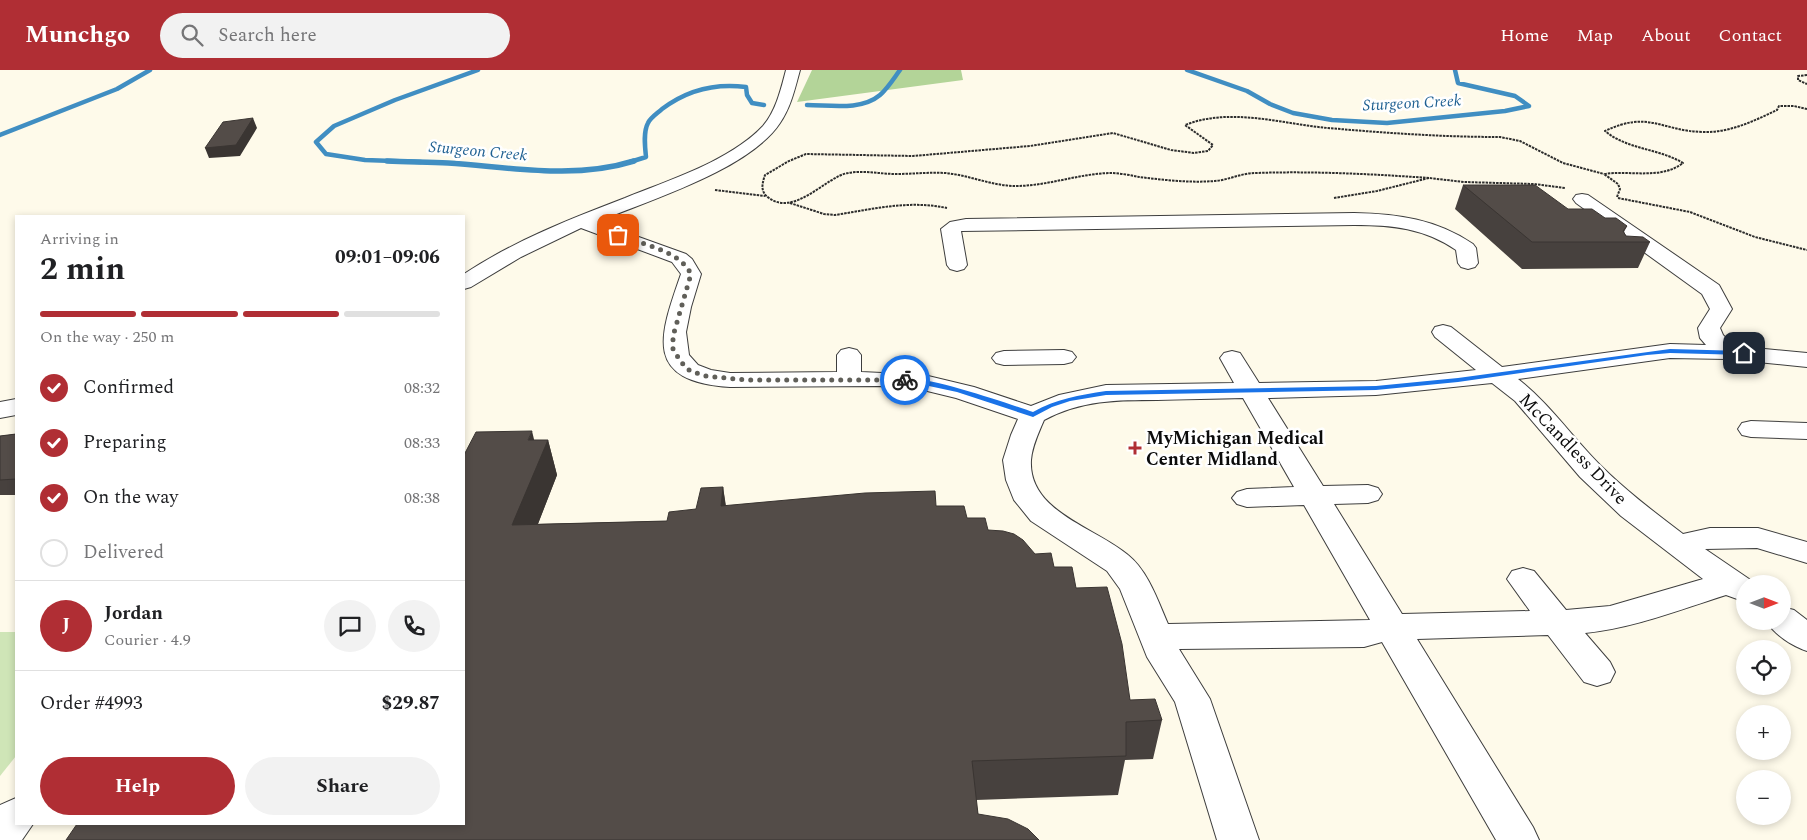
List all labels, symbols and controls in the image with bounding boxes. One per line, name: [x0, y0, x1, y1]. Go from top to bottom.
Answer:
search box: [160, 13, 510, 58]
text: Munchgo: [25, 17, 130, 53]
icon: search: [178, 21, 206, 49]
text: Search here: [218, 21, 317, 50]
text: Home: [1500, 22, 1549, 49]
text: Map: [1577, 22, 1613, 49]
text: About: [1641, 22, 1691, 49]
text: Contact: [1719, 22, 1782, 49]
water label: Sturgeon Creek: [1362, 88, 1462, 118]
water label: Sturgeon Creek: [428, 135, 529, 167]
pin: [597, 214, 639, 256]
icon: bag: [604, 221, 632, 249]
text: Arriving in: [40, 227, 119, 251]
text: 09:01–09:06: [335, 243, 440, 272]
text: 2 min: [40, 245, 125, 294]
text: On the way · 250 m: [40, 325, 174, 349]
pin: [1723, 332, 1765, 374]
icon: home: [1730, 339, 1758, 367]
courier: [880, 355, 930, 405]
icon: bike: [891, 366, 919, 394]
text: Confirmed: [83, 373, 174, 402]
icon: check: [40, 374, 68, 402]
text: 08:32: [404, 376, 440, 400]
street label: McCandless Drive: [1512, 387, 1634, 511]
place label: MyMichigan Medical Center Midland: [1146, 425, 1324, 473]
text: Preparing: [83, 428, 167, 457]
icon: check: [40, 429, 68, 457]
text: 08:33: [404, 431, 440, 455]
marker: MyMichigan Medical Center Midland: [1128, 441, 1142, 455]
text: On the way: [83, 483, 179, 512]
icon: check: [40, 484, 68, 512]
text: 08:38: [404, 486, 440, 510]
text: Delivered: [83, 538, 164, 567]
north arrow: [1736, 575, 1791, 630]
map controls: [1736, 575, 1791, 825]
text: Jordan: [104, 599, 163, 628]
button: chat: [324, 600, 376, 652]
button: phone: [388, 600, 440, 652]
text: J: [62, 611, 70, 640]
text: Courier · 4.9: [104, 628, 191, 652]
button: locate: [1736, 640, 1791, 695]
text: Order #4993: [40, 689, 143, 718]
text: $29.87: [382, 689, 440, 718]
button: +: [1736, 705, 1791, 760]
button: Help: [40, 757, 235, 815]
button: Share: [245, 757, 440, 815]
button: −: [1736, 770, 1791, 825]

